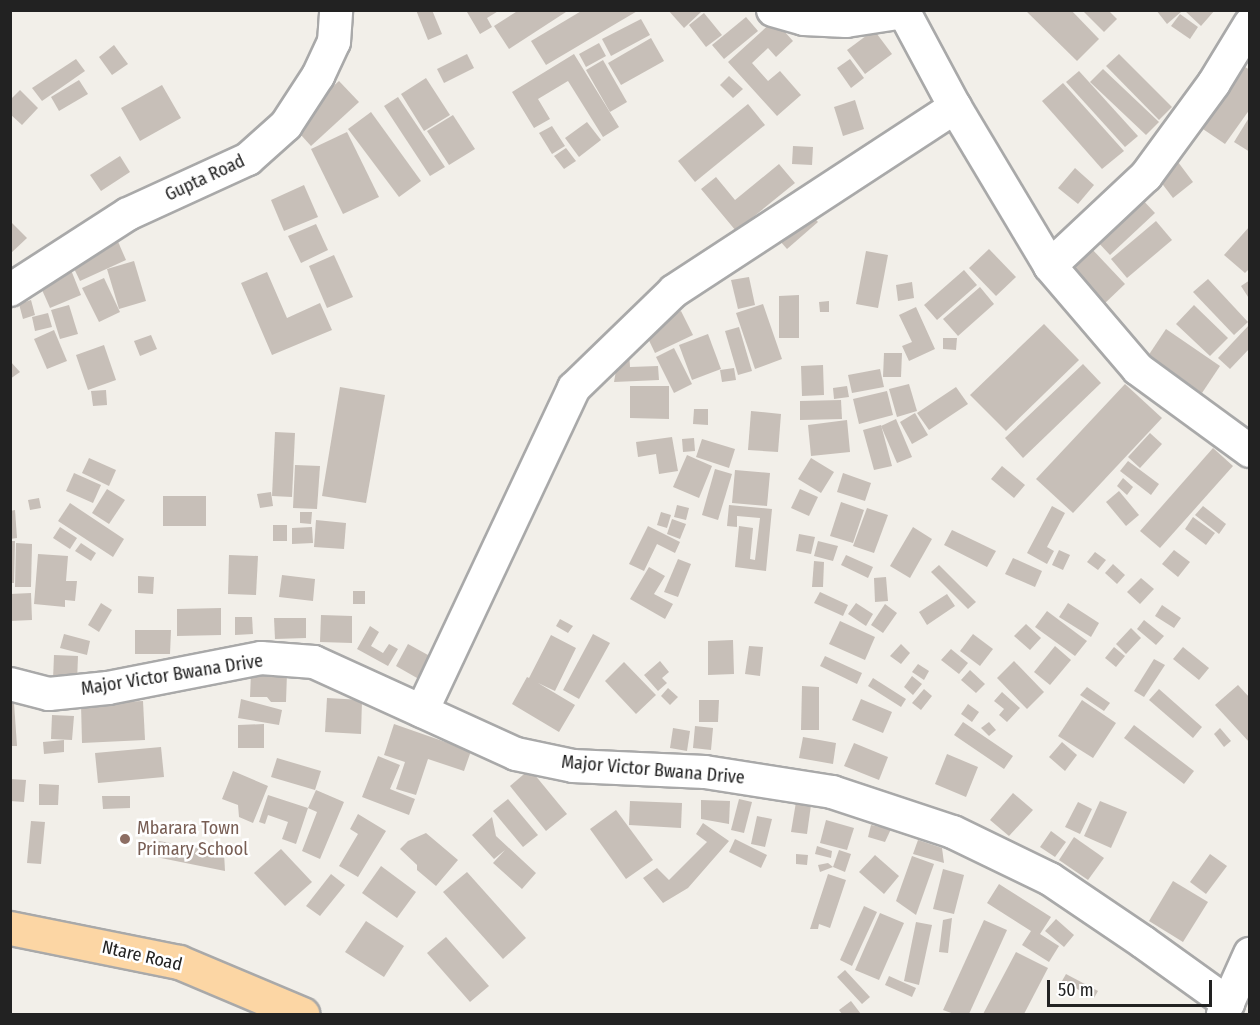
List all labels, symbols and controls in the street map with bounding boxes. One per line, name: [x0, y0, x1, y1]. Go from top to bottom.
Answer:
street label: Gupta Road: [162, 150, 248, 206]
street label: Major Victor Bwana Drive: [80, 650, 264, 700]
street label: Major Victor Bwana Drive: [561, 751, 745, 789]
place label: Mbarara Town Primary School: [137, 818, 248, 860]
marker: Mbarara Town Primary School: [118, 832, 132, 846]
street label: Ntare Road: [100, 936, 184, 976]
scale bar: [1050, 968, 1215, 1006]
text: 50 m: [1058, 979, 1094, 1001]

